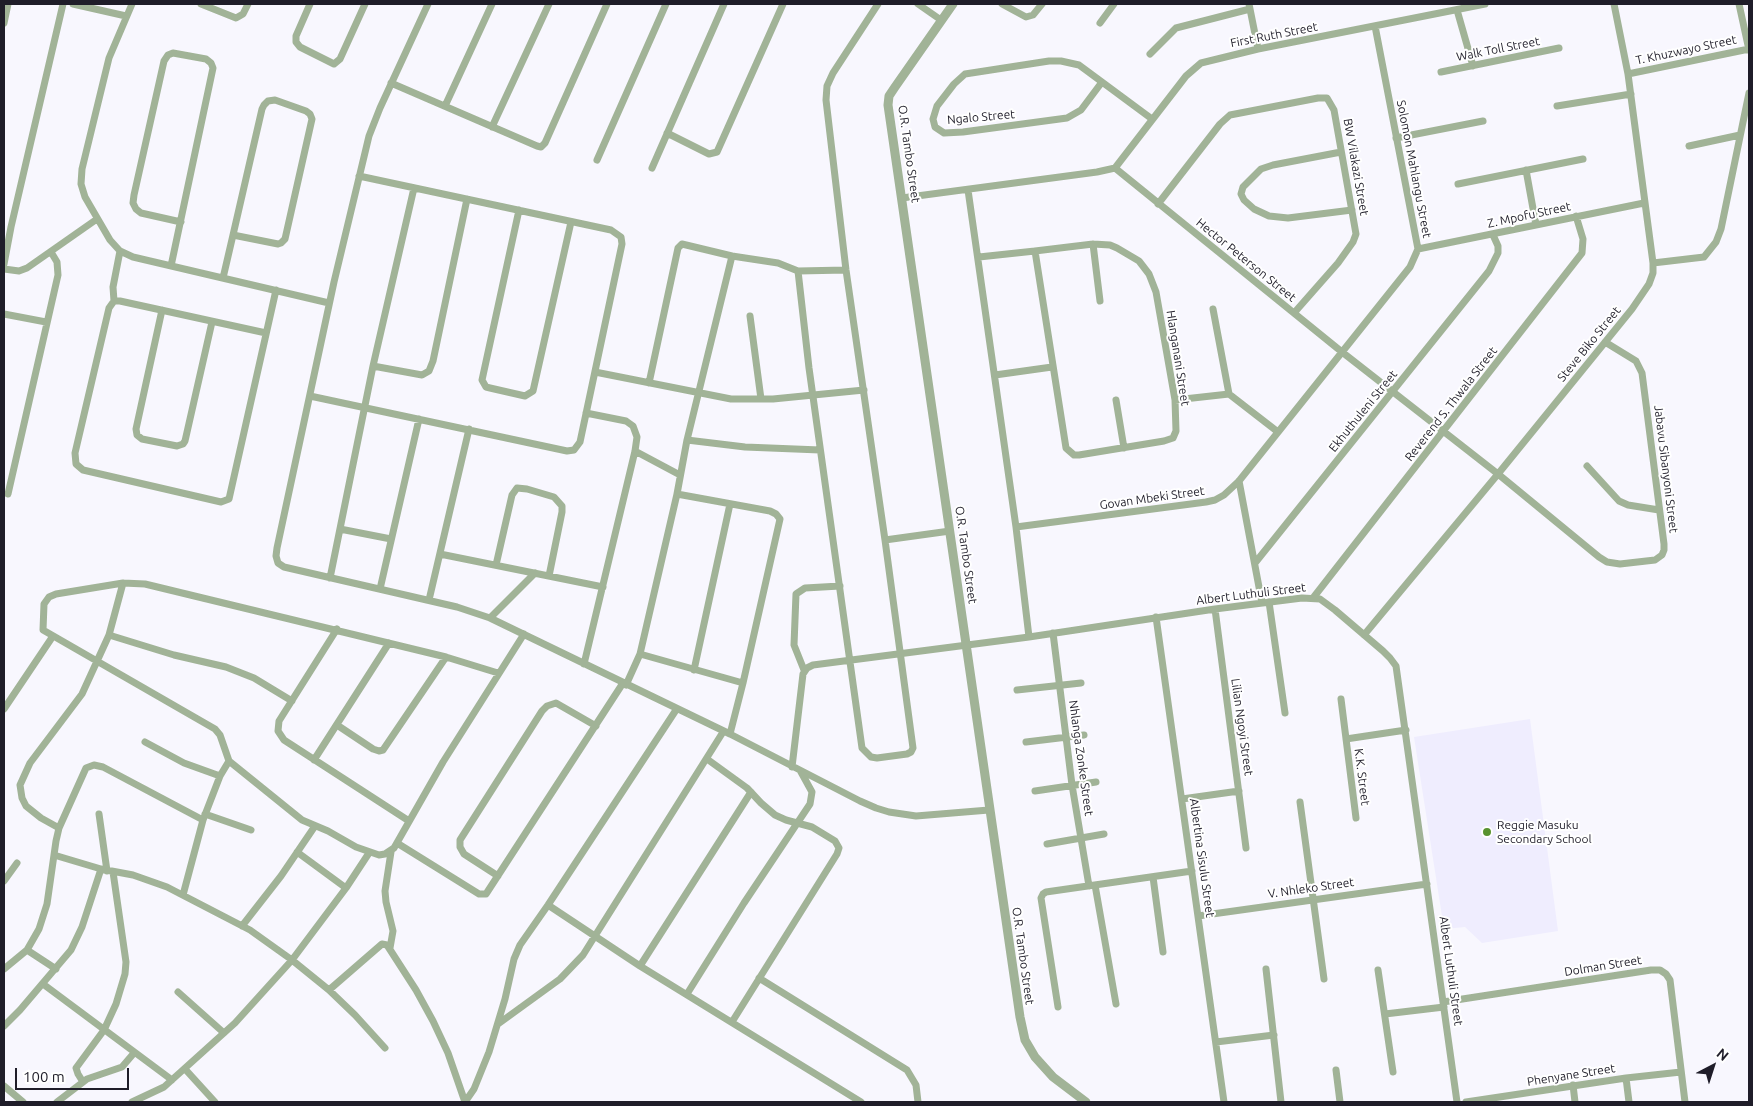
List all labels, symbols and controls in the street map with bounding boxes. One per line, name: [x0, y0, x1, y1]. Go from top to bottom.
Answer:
street label: First Ruth Street: [1229, 19, 1319, 51]
street label: T. Khuzwayo Street: [1634, 32, 1738, 68]
street label: Walk Toll Street: [1455, 34, 1541, 64]
street label: Solomon Mahlangu Street: [1394, 99, 1434, 239]
street label: O.R. Tambo Street: [895, 104, 923, 204]
street label: Ngalo Street: [946, 107, 1016, 127]
street label: BW Vilakazi Street: [1340, 117, 1372, 217]
street label: Z. Mpofu Street: [1486, 199, 1572, 231]
street label: Hector Peterson Street: [1193, 215, 1299, 305]
street label: Steve Biko Street: [1554, 304, 1624, 384]
street label: Hlanganani Street: [1163, 309, 1193, 407]
street label: Reverend S. Thwala Street: [1402, 344, 1500, 464]
street label: Ekhuthuleni Street: [1326, 367, 1400, 455]
street label: Jabavu Sibanyoni Street: [1651, 404, 1681, 534]
street label: Govan Mbeki Street: [1099, 484, 1205, 512]
street label: O.R. Tambo Street: [952, 505, 980, 605]
street label: Albert Luthuli Street: [1195, 580, 1307, 608]
street label: Lilian Ngoyi Street: [1228, 677, 1256, 777]
street label: Nhlanga Zonke Street: [1066, 699, 1096, 817]
street label: K.K. Street: [1351, 748, 1373, 806]
street label: Albertina Sisulu Street: [1187, 798, 1217, 918]
place label: Reggie Masuku Secondary School: [1497, 818, 1592, 846]
marker: Reggie Masuku Secondary School: [1481, 826, 1493, 838]
street label: V. Nhleko Street: [1267, 875, 1355, 901]
street label: O.R. Tambo Street: [1009, 906, 1037, 1006]
street label: Albert Luthuli Street: [1436, 915, 1466, 1027]
street label: Dolman Street: [1563, 953, 1643, 979]
north arrow: [1688, 1041, 1738, 1091]
text: N: [1713, 1045, 1732, 1064]
scale bar: [18, 1058, 131, 1090]
street label: Phenyane Street: [1526, 1061, 1616, 1089]
text: 100 m: [23, 1068, 65, 1085]

